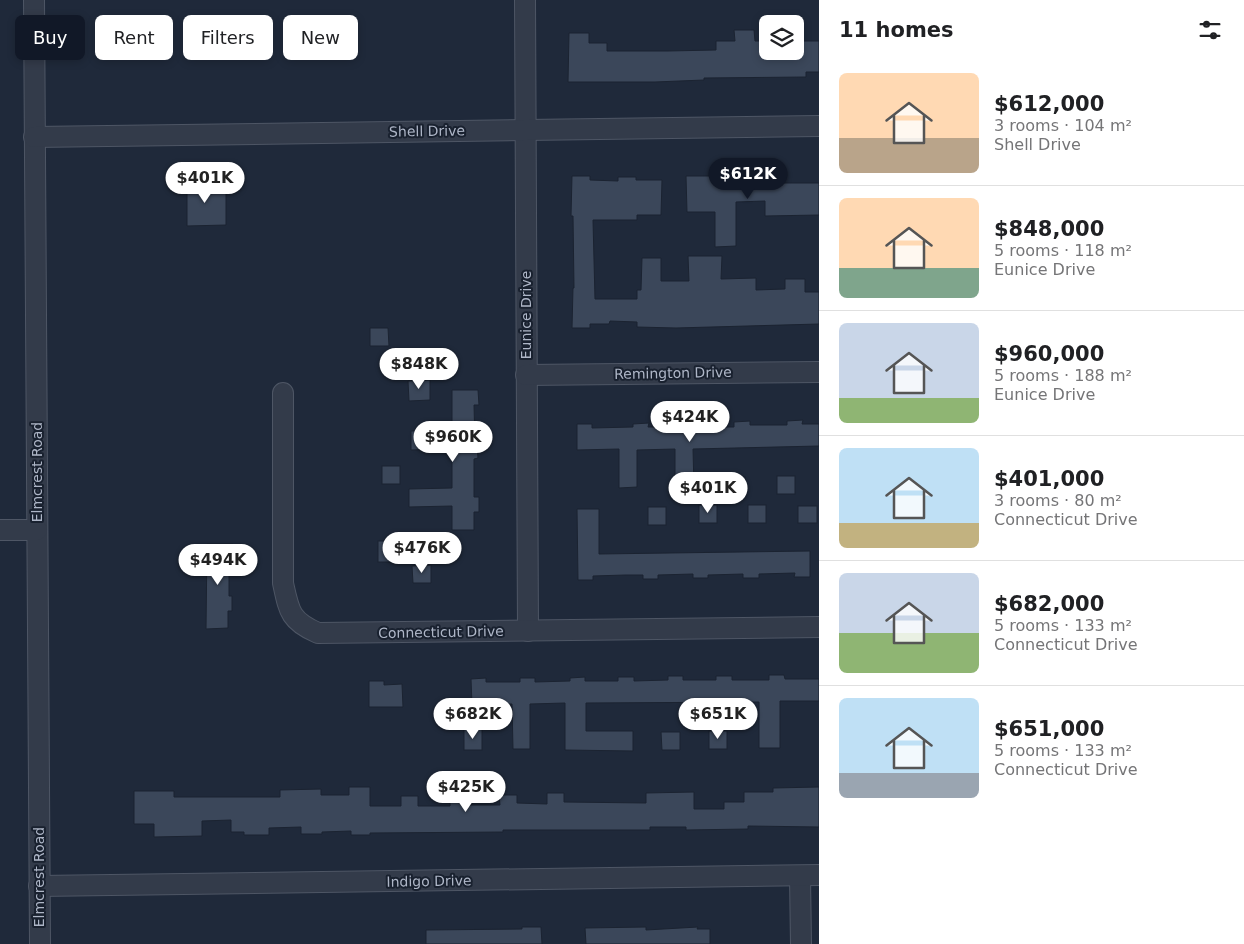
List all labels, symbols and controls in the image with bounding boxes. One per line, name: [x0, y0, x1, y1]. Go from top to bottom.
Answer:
chip: Buy: [15, 15, 85, 60]
chip: Rent: [95, 15, 173, 60]
chip: Filters: [183, 15, 273, 60]
chip: New: [283, 15, 358, 60]
map controls: [759, 15, 804, 60]
button: layers: [759, 15, 804, 60]
icon: filters: [1196, 16, 1224, 44]
text: 11 homes: [839, 18, 954, 42]
text: $612,000: [994, 92, 1104, 116]
icon: home: [879, 93, 939, 153]
text: 3 rooms · 104 m²: [994, 116, 1132, 135]
street label: Shell Drive: [389, 122, 465, 140]
text: Shell Drive: [994, 135, 1081, 154]
pin: $612K: [713, 158, 783, 200]
pin: $401K: [170, 162, 240, 204]
text: $612K: [720, 164, 776, 183]
text: $401K: [177, 168, 233, 187]
text: $848,000: [994, 217, 1104, 241]
icon: home: [879, 218, 939, 278]
text: 5 rooms · 118 m²: [994, 241, 1132, 260]
text: Eunice Drive: [994, 260, 1095, 279]
street label: Eunice Drive: [518, 271, 534, 359]
text: $960,000: [994, 342, 1104, 366]
icon: home: [879, 343, 939, 403]
pin: $848K: [384, 348, 454, 390]
text: $848K: [391, 354, 447, 373]
street label: Remington Drive: [614, 364, 732, 382]
text: 5 rooms · 188 m²: [994, 366, 1132, 385]
text: Eunice Drive: [994, 385, 1095, 404]
pin: $424K: [655, 400, 725, 443]
text: $424K: [662, 407, 718, 426]
pin: $960K: [418, 420, 488, 463]
street label: Elmcrest Road: [29, 422, 45, 522]
text: $960K: [425, 427, 481, 446]
text: $401,000: [994, 467, 1104, 491]
icon: home: [879, 468, 939, 528]
pin: $401K: [673, 472, 743, 514]
text: $401K: [680, 478, 736, 497]
text: 3 rooms · 80 m²: [994, 491, 1122, 510]
text: Connecticut Drive: [994, 510, 1138, 529]
pin: $476K: [387, 532, 457, 574]
text: $476K: [394, 538, 450, 557]
pin: $494K: [183, 544, 253, 586]
text: $494K: [190, 550, 246, 569]
text: $682,000: [994, 592, 1104, 616]
icon: home: [879, 593, 939, 653]
text: 5 rooms · 133 m²: [994, 616, 1132, 635]
street label: Connecticut Drive: [378, 623, 504, 641]
text: Connecticut Drive: [994, 635, 1138, 654]
pin: $682K: [438, 698, 508, 740]
pin: $651K: [683, 698, 753, 740]
text: $682K: [445, 704, 501, 723]
text: $651K: [690, 704, 746, 723]
text: $651,000: [994, 717, 1104, 741]
icon: home: [879, 718, 939, 778]
text: 5 rooms · 133 m²: [994, 741, 1132, 760]
text: Connecticut Drive: [994, 760, 1138, 779]
pin: $425K: [431, 770, 501, 813]
text: $425K: [438, 777, 494, 796]
street label: Elmcrest Road: [31, 827, 47, 927]
street label: Indigo Drive: [386, 872, 472, 890]

